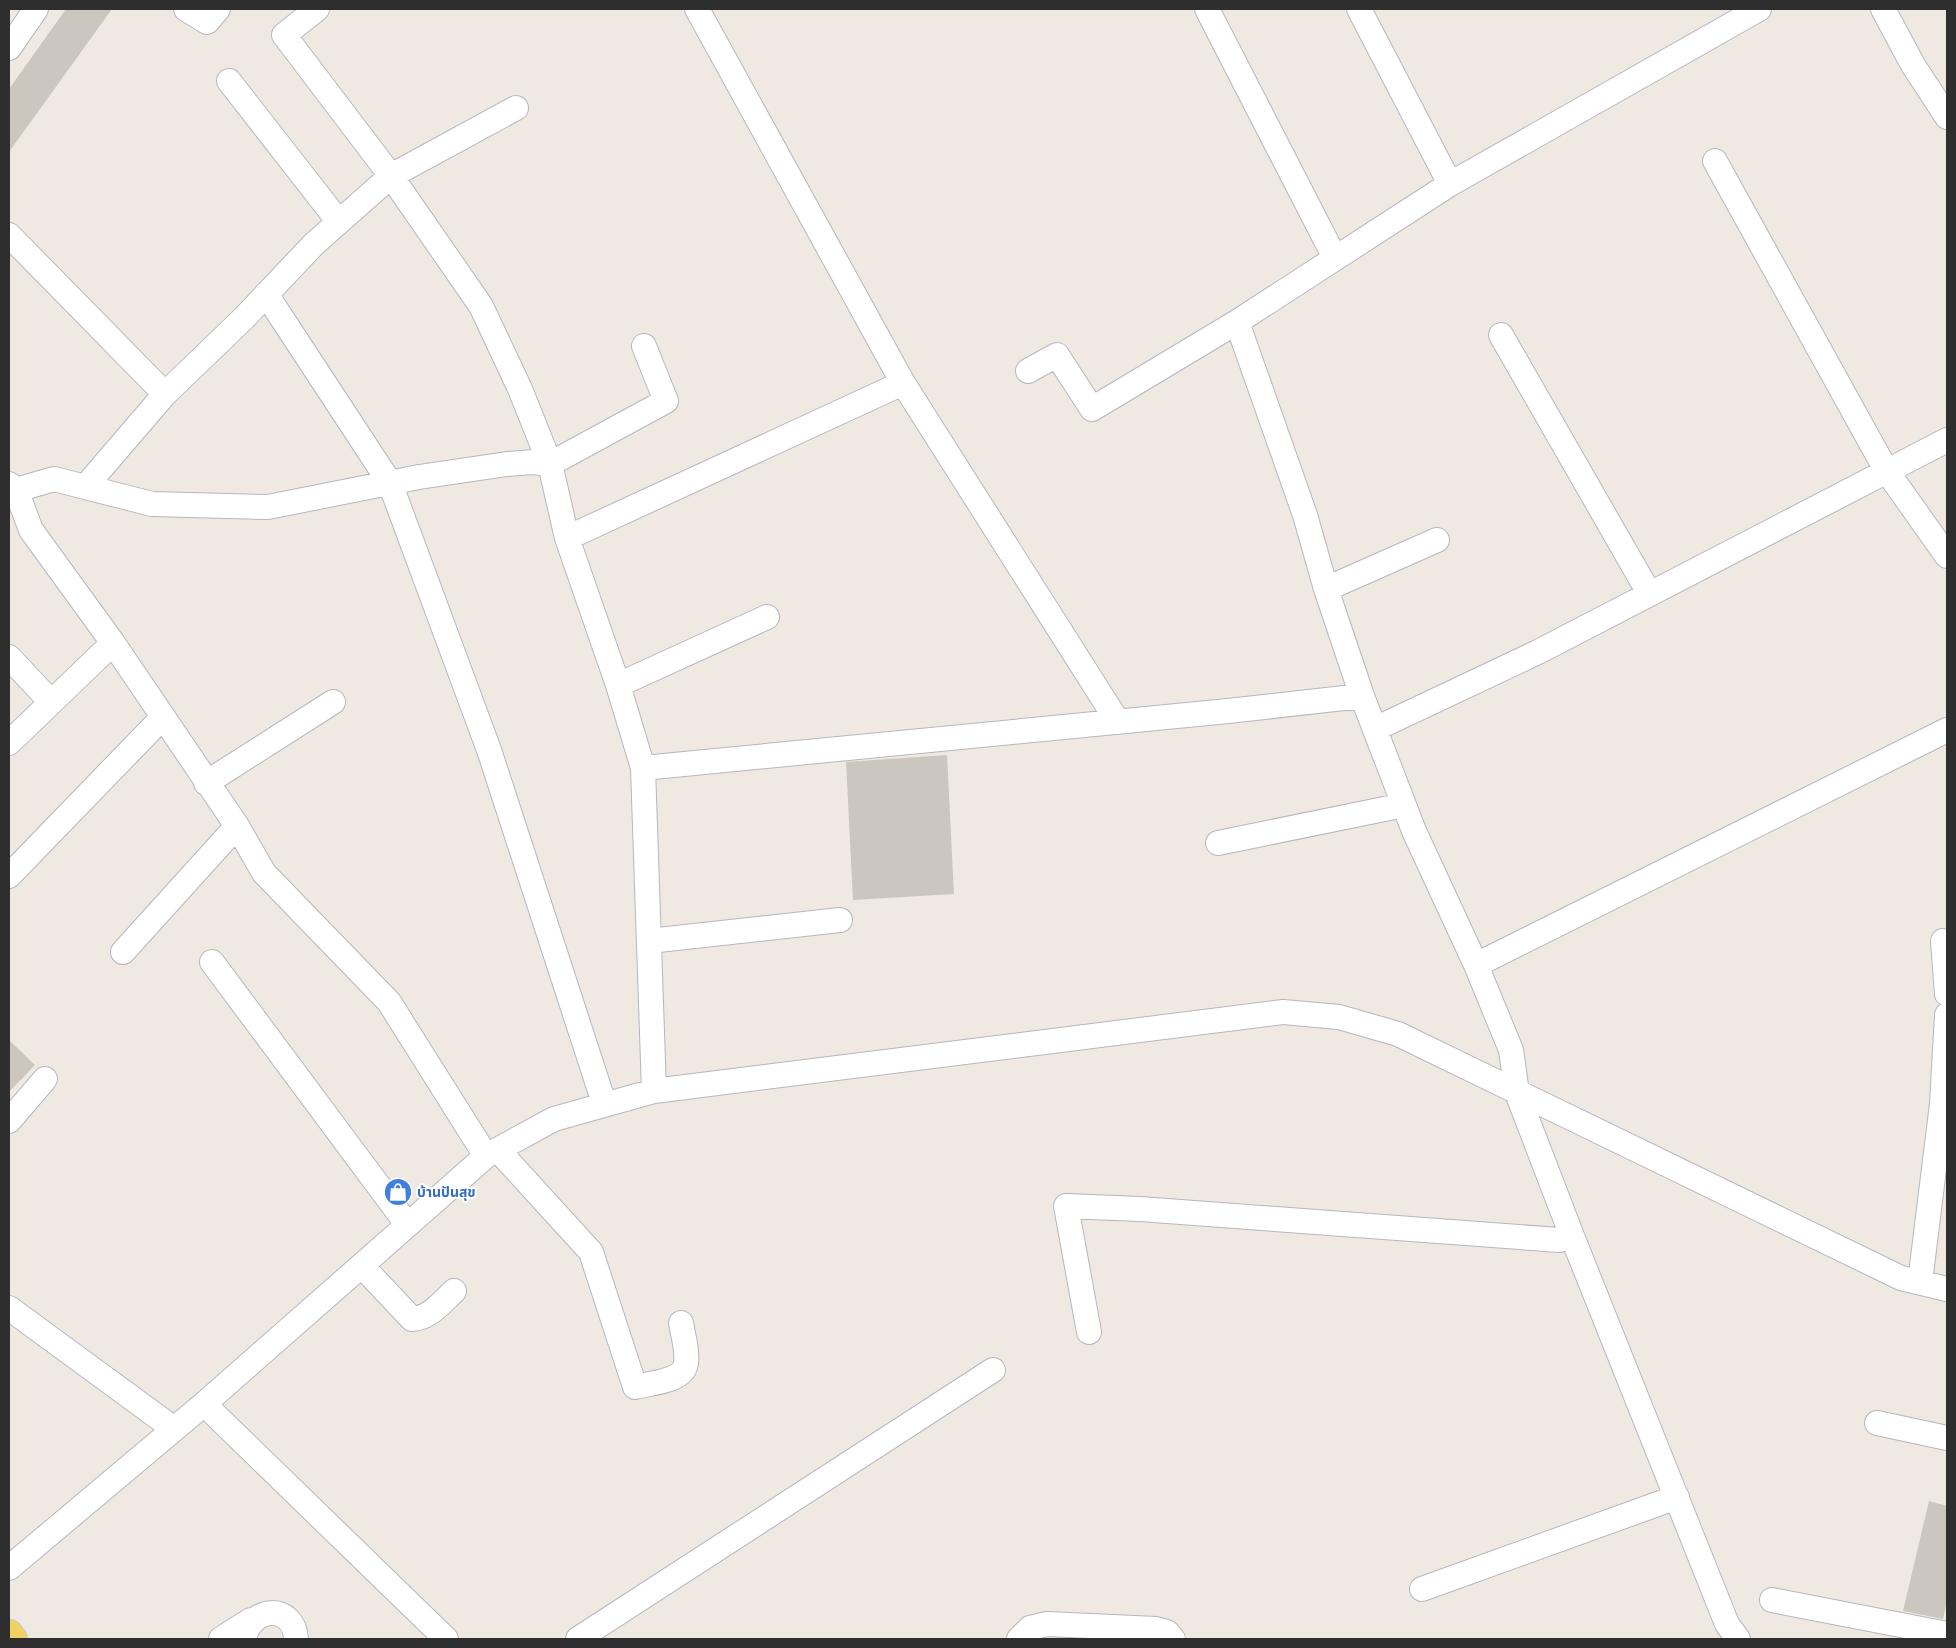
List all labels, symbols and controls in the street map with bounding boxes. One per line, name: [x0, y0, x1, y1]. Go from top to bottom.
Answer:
shop icon: บ้านปันสุข: [383, 1177, 413, 1207]
place label: บ้านปันสุข: [417, 1184, 476, 1201]

